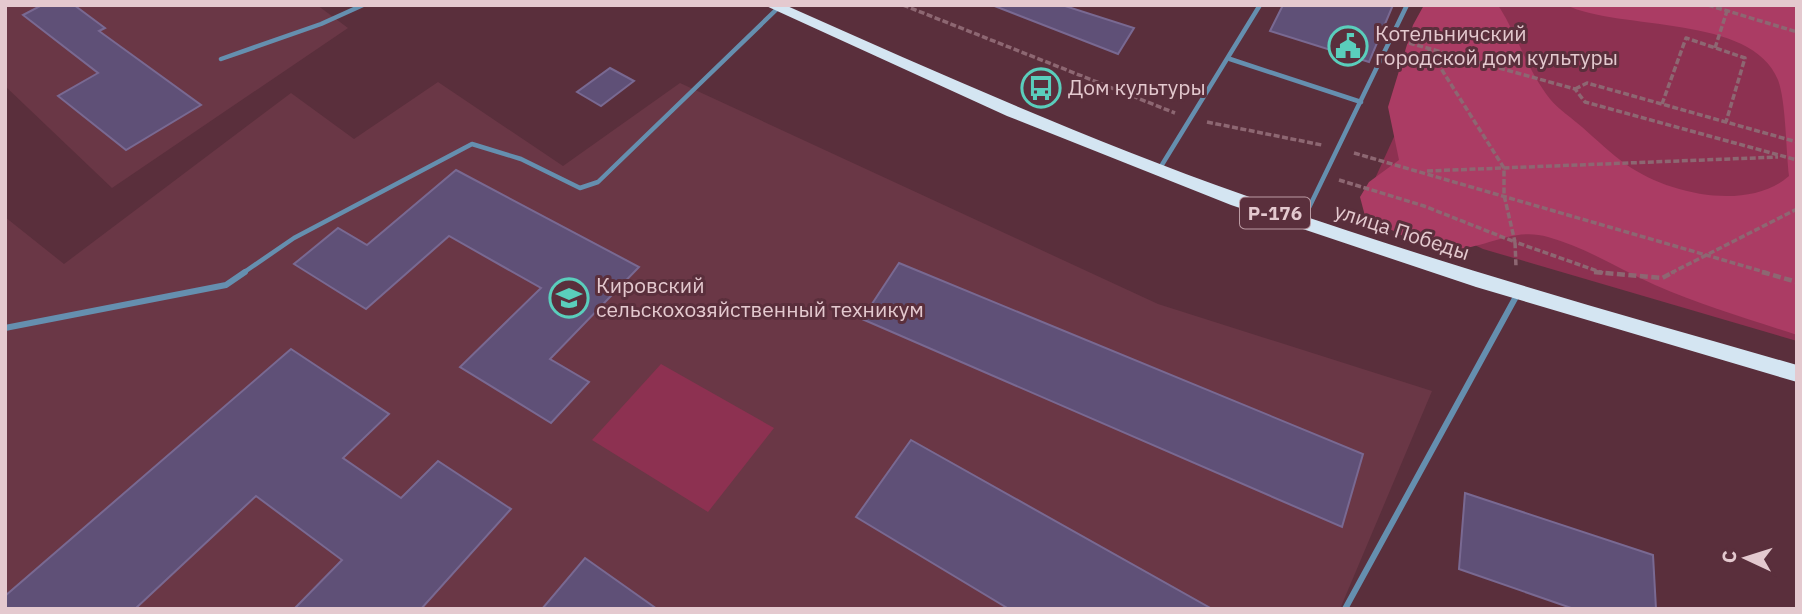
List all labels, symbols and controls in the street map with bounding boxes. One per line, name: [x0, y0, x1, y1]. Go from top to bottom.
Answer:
place label: Котельничский городской дом культуры: [1375, 19, 1618, 71]
public building icon: Котельничский городской дом культуры: [1327, 25, 1369, 67]
bus stop icon: Дом культуры: [1020, 67, 1062, 109]
place label: Дом культуры: [1068, 73, 1206, 101]
street label: улица Победы: [1331, 196, 1474, 266]
road number: Р-176: [1240, 197, 1310, 228]
place label: Кировский сельскохозяйственный техникум: [596, 271, 924, 323]
school or university icon: Кировский сельскохозяйственный техникум: [548, 277, 590, 319]
north arrow: [1711, 523, 1781, 593]
text: С: [1717, 550, 1741, 564]

